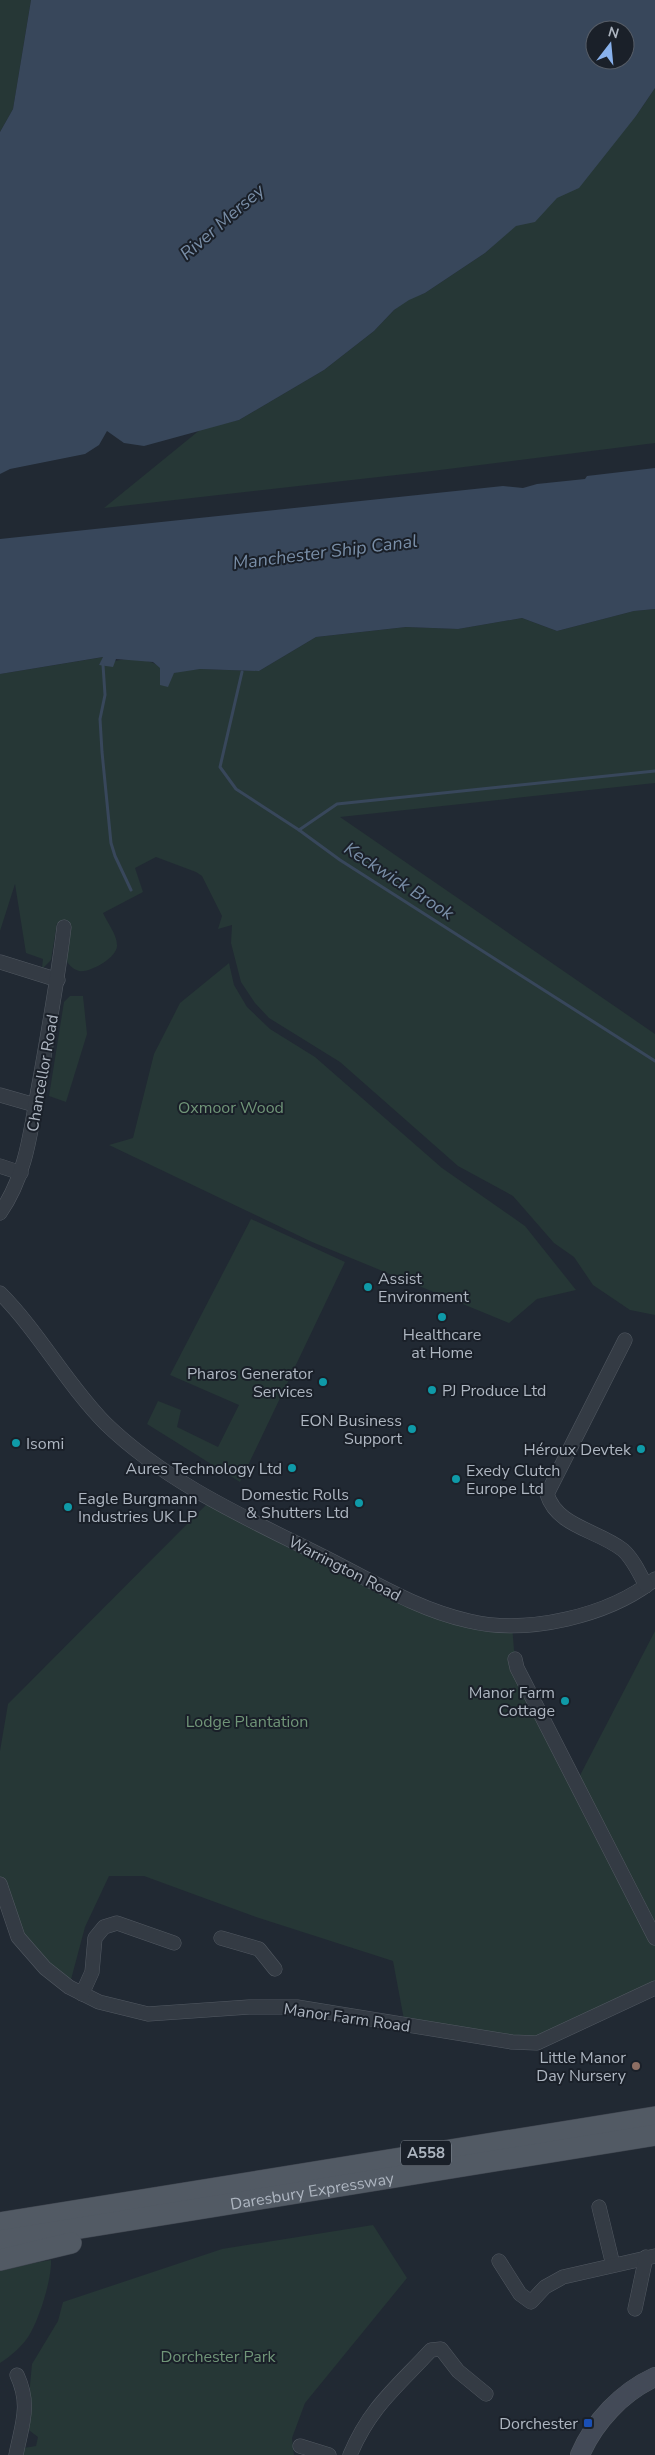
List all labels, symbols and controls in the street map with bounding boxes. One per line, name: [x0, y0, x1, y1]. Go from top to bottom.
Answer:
north arrow: [585, 20, 635, 70]
text: N: [606, 22, 621, 44]
water label: River Mersey: [175, 178, 270, 265]
water label: Manchester Ship Canal: [231, 529, 419, 575]
water label: Keckwick Brook: [339, 837, 459, 926]
street label: Chancellor Road: [22, 1013, 64, 1133]
park label: Oxmoor Wood: [178, 1097, 284, 1119]
place label: Assist Environment: [378, 1268, 469, 1308]
marker: Assist Environment: [362, 1281, 374, 1293]
marker: Healthcare at Home: [436, 1311, 448, 1323]
place label: Healthcare at Home: [403, 1324, 481, 1364]
place label: Pharos Generator Services: [187, 1363, 313, 1403]
marker: Pharos Generator Services: [317, 1376, 329, 1388]
place label: PJ Produce Ltd: [442, 1380, 546, 1402]
marker: PJ Produce Ltd: [426, 1384, 438, 1396]
place label: EON Business Support: [300, 1410, 402, 1450]
marker: EON Business Support: [406, 1423, 418, 1435]
place label: Isomi: [26, 1433, 64, 1455]
marker: Isomi: [10, 1437, 22, 1449]
place label: Héroux Devtek: [524, 1439, 632, 1461]
marker: Héroux Devtek: [635, 1443, 647, 1455]
place label: Aures Technology Ltd: [126, 1458, 282, 1480]
place label: Exedy Clutch Europe Ltd: [466, 1460, 560, 1500]
marker: Aures Technology Ltd: [286, 1462, 298, 1474]
marker: Exedy Clutch Europe Ltd: [450, 1473, 462, 1485]
place label: Domestic Rolls & Shutters Ltd: [241, 1484, 349, 1524]
place label: Eagle Burgmann Industries UK LP: [78, 1488, 198, 1528]
marker: Domestic Rolls & Shutters Ltd: [353, 1497, 365, 1509]
marker: Eagle Burgmann Industries UK LP: [62, 1501, 74, 1513]
street label: Warrington Road: [284, 1531, 405, 1607]
place label: Manor Farm Cottage: [469, 1682, 555, 1722]
marker: Manor Farm Cottage: [559, 1695, 571, 1707]
park label: Lodge Plantation: [186, 1711, 308, 1733]
street label: Manor Farm Road: [282, 1998, 412, 2038]
place label: Little Manor Day Nursery: [536, 2047, 627, 2087]
marker: Little Manor Day Nursery: [630, 2060, 642, 2072]
road number: A558: [401, 2140, 451, 2166]
street label: Daresbury Expressway: [229, 2167, 396, 2216]
park label: Dorchester Park: [161, 2346, 276, 2368]
place label: Dorchester: [499, 2413, 578, 2435]
marker: Dorchester: [582, 2417, 594, 2429]

